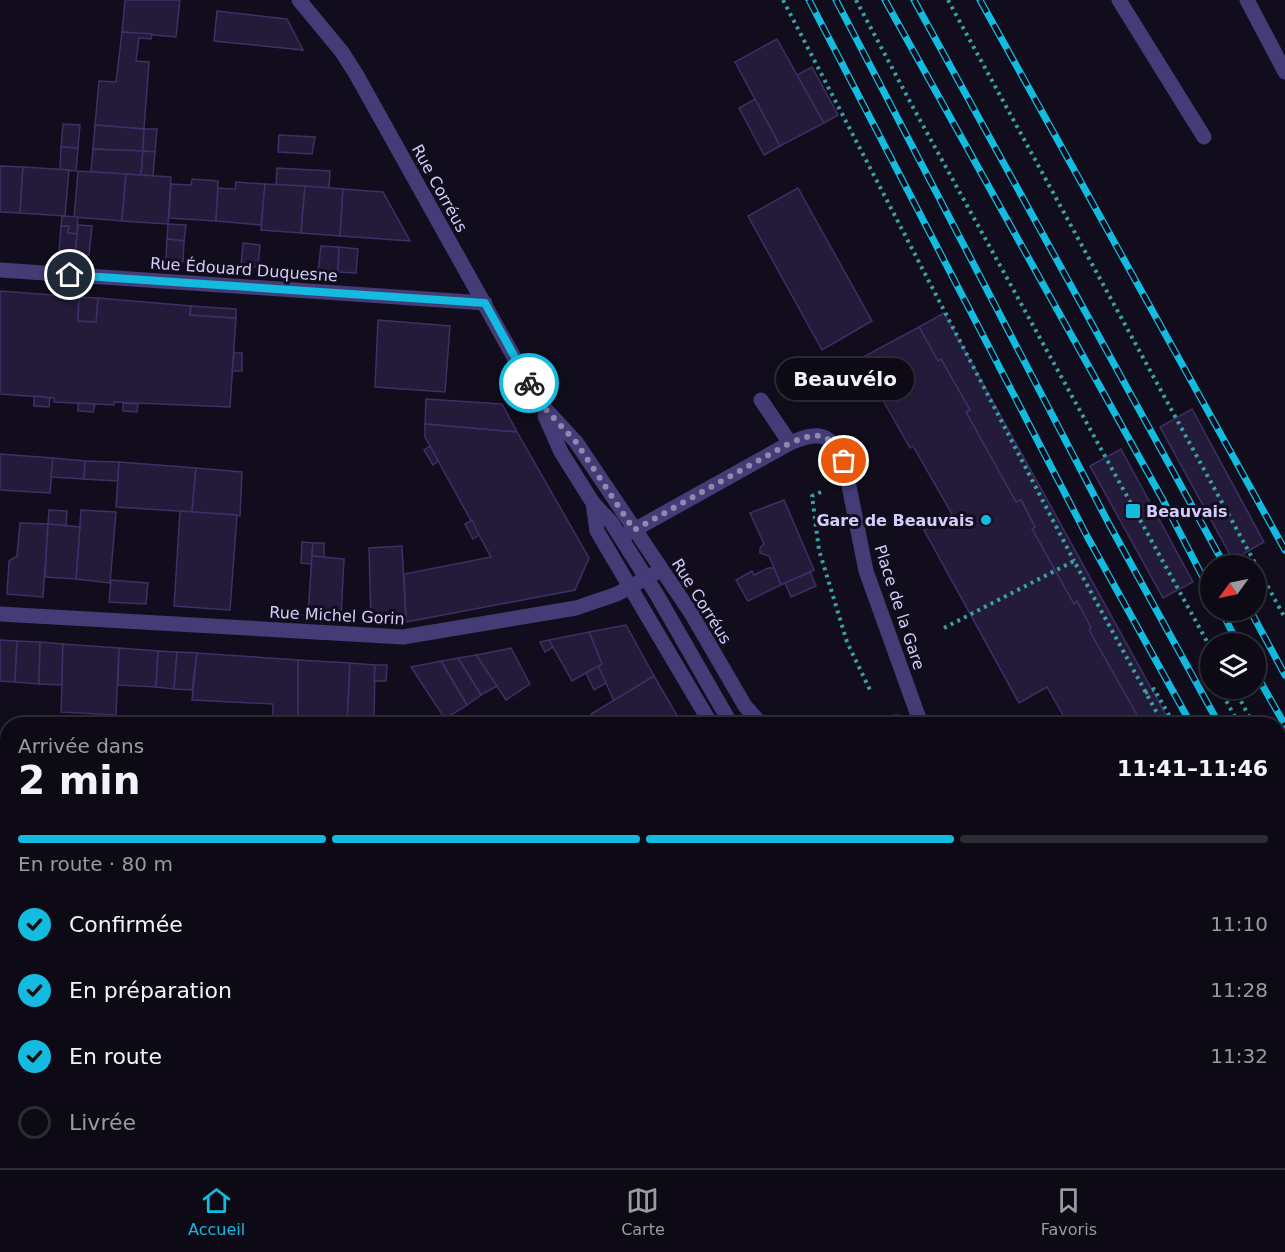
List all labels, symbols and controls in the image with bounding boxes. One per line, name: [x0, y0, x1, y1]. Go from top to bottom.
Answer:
street label: Rue Corréus: [408, 141, 471, 235]
pin: [44, 249, 95, 300]
street label: Rue Édouard Duquesne: [150, 253, 338, 286]
icon: home: [53, 258, 86, 291]
courier: [499, 353, 559, 413]
callout: Beauvélo: [775, 359, 913, 401]
icon: bike: [513, 367, 546, 400]
text: Beauvélo: [793, 367, 897, 391]
pin: [818, 435, 869, 486]
icon: bag: [827, 444, 860, 477]
marker: Beauvais: [1124, 502, 1142, 520]
place label: Beauvais: [1146, 502, 1227, 521]
place label: Gare de Beauvais: [816, 511, 974, 530]
marker: Gare de Beauvais: [979, 513, 993, 527]
street label: Place de la Gare: [870, 542, 929, 672]
street label: Rue Corréus: [668, 555, 735, 648]
north arrow: [1200, 555, 1266, 621]
map controls: [1200, 555, 1266, 699]
street label: Rue Michel Gorin: [269, 602, 405, 629]
button: layers: [1200, 633, 1266, 699]
text: Arrivée dans: [18, 734, 144, 758]
text: 11:41–11:46: [1117, 756, 1268, 781]
text: 2 min: [18, 758, 140, 803]
text: En route · 80 m: [18, 852, 173, 876]
icon: check: [18, 908, 51, 941]
text: Confirmée: [69, 912, 183, 937]
text: 11:10: [1210, 912, 1268, 936]
icon: check: [18, 974, 51, 1007]
text: En préparation: [69, 978, 232, 1003]
text: 11:28: [1210, 978, 1268, 1002]
icon: check: [18, 1040, 51, 1073]
text: En route: [69, 1044, 162, 1069]
text: 11:32: [1210, 1044, 1268, 1068]
text: Livrée: [69, 1110, 136, 1135]
tab: Accueil: [188, 1184, 245, 1239]
tab: Carte: [621, 1184, 665, 1239]
tab: Favoris: [1041, 1184, 1097, 1239]

